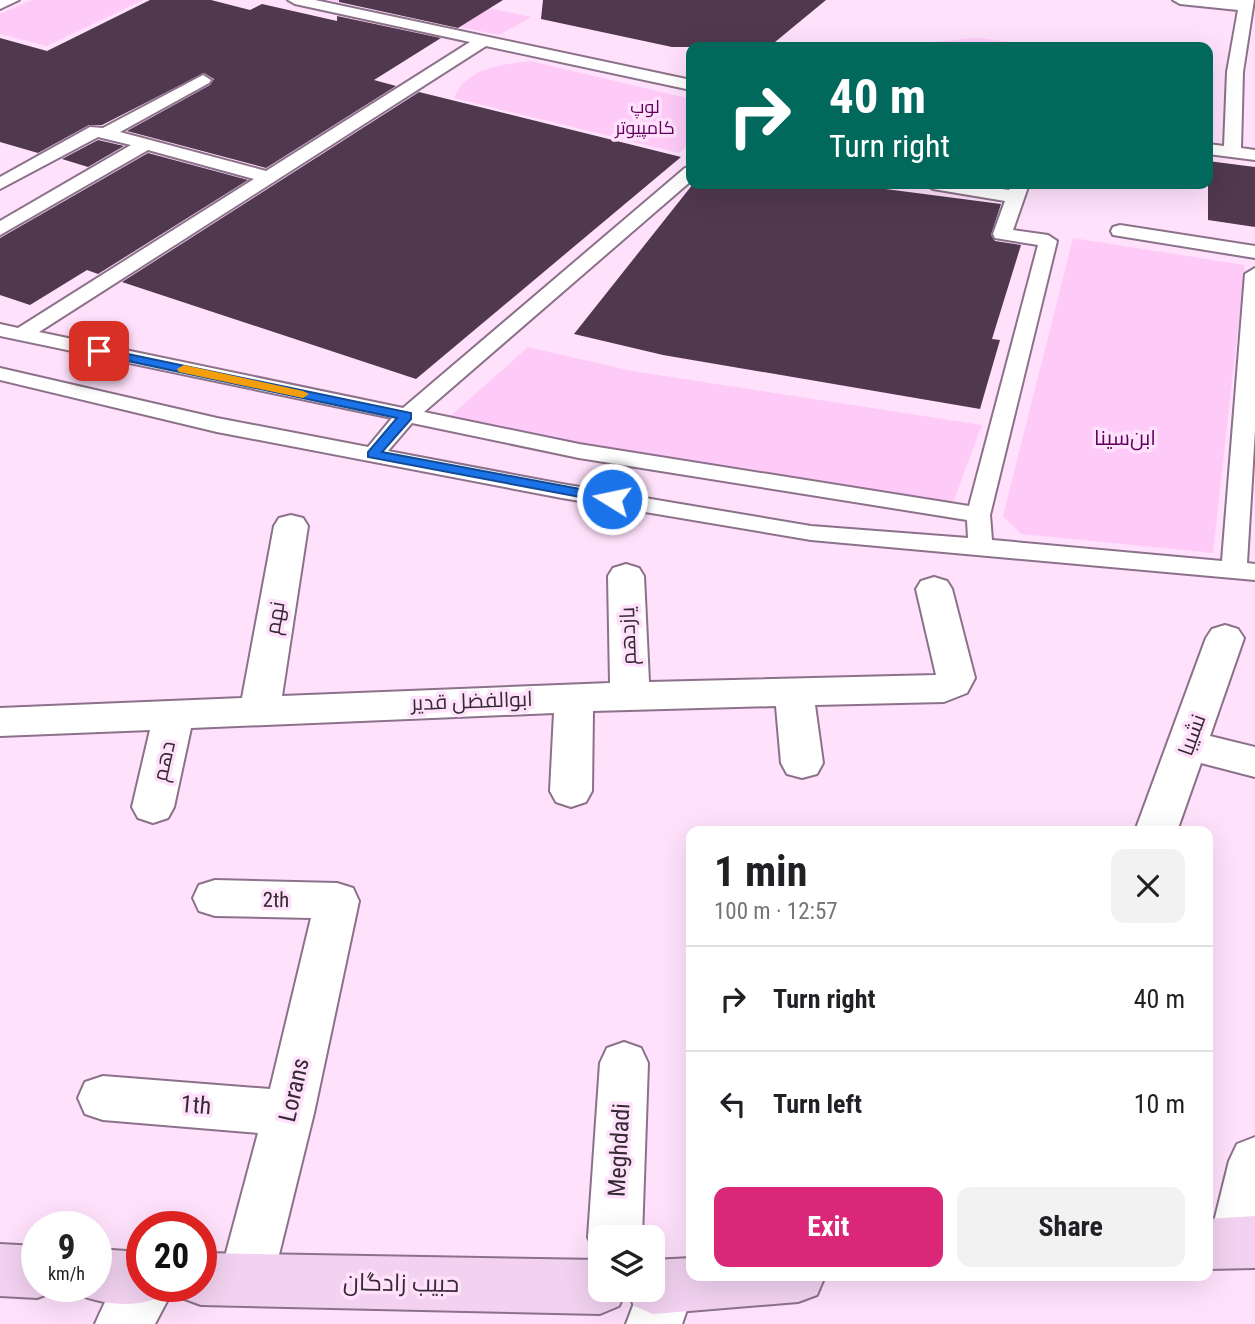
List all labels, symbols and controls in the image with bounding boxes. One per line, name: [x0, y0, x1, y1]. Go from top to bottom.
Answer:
text: 40 m: [829, 68, 926, 125]
icon: right: [714, 70, 805, 161]
park label: لوپ کامپیوتر: [614, 96, 675, 139]
text: Turn right: [829, 127, 950, 165]
pin: [69, 321, 129, 381]
icon: arrive: [80, 332, 118, 370]
park label: ابن‌سینا: [1094, 426, 1156, 451]
position arrow: [575, 462, 649, 536]
street label: نهم: [260, 600, 292, 637]
street label: یازدهم: [615, 606, 643, 665]
street label: ابوالفضل قدیر: [410, 687, 533, 716]
street label: نشیبا: [1174, 711, 1210, 759]
street label: دهم: [148, 738, 182, 784]
text: 1 min: [714, 847, 807, 896]
button: close: [1111, 849, 1185, 923]
street label: 2th: [262, 888, 290, 912]
text: 100 m · 12:57: [714, 898, 838, 925]
icon: right: [714, 980, 752, 1018]
text: Turn right: [773, 984, 875, 1014]
text: 40 m: [1134, 984, 1185, 1014]
street label: Lorans: [273, 1055, 315, 1125]
icon: left: [714, 1085, 752, 1123]
text: Turn left: [773, 1089, 862, 1119]
text: 10 m: [1134, 1089, 1185, 1119]
street label: 1th: [180, 1090, 212, 1120]
street label: Meghdadi: [603, 1103, 635, 1197]
button: Exit: [714, 1187, 943, 1267]
button: Share: [957, 1187, 1185, 1267]
speed limit sign: 20: [126, 1211, 217, 1302]
map controls: [588, 1225, 665, 1302]
button: layers: [588, 1225, 665, 1302]
text: 9: [58, 1227, 75, 1268]
text: km/h: [48, 1263, 85, 1284]
street label: حبیب زادگان: [343, 1268, 459, 1298]

